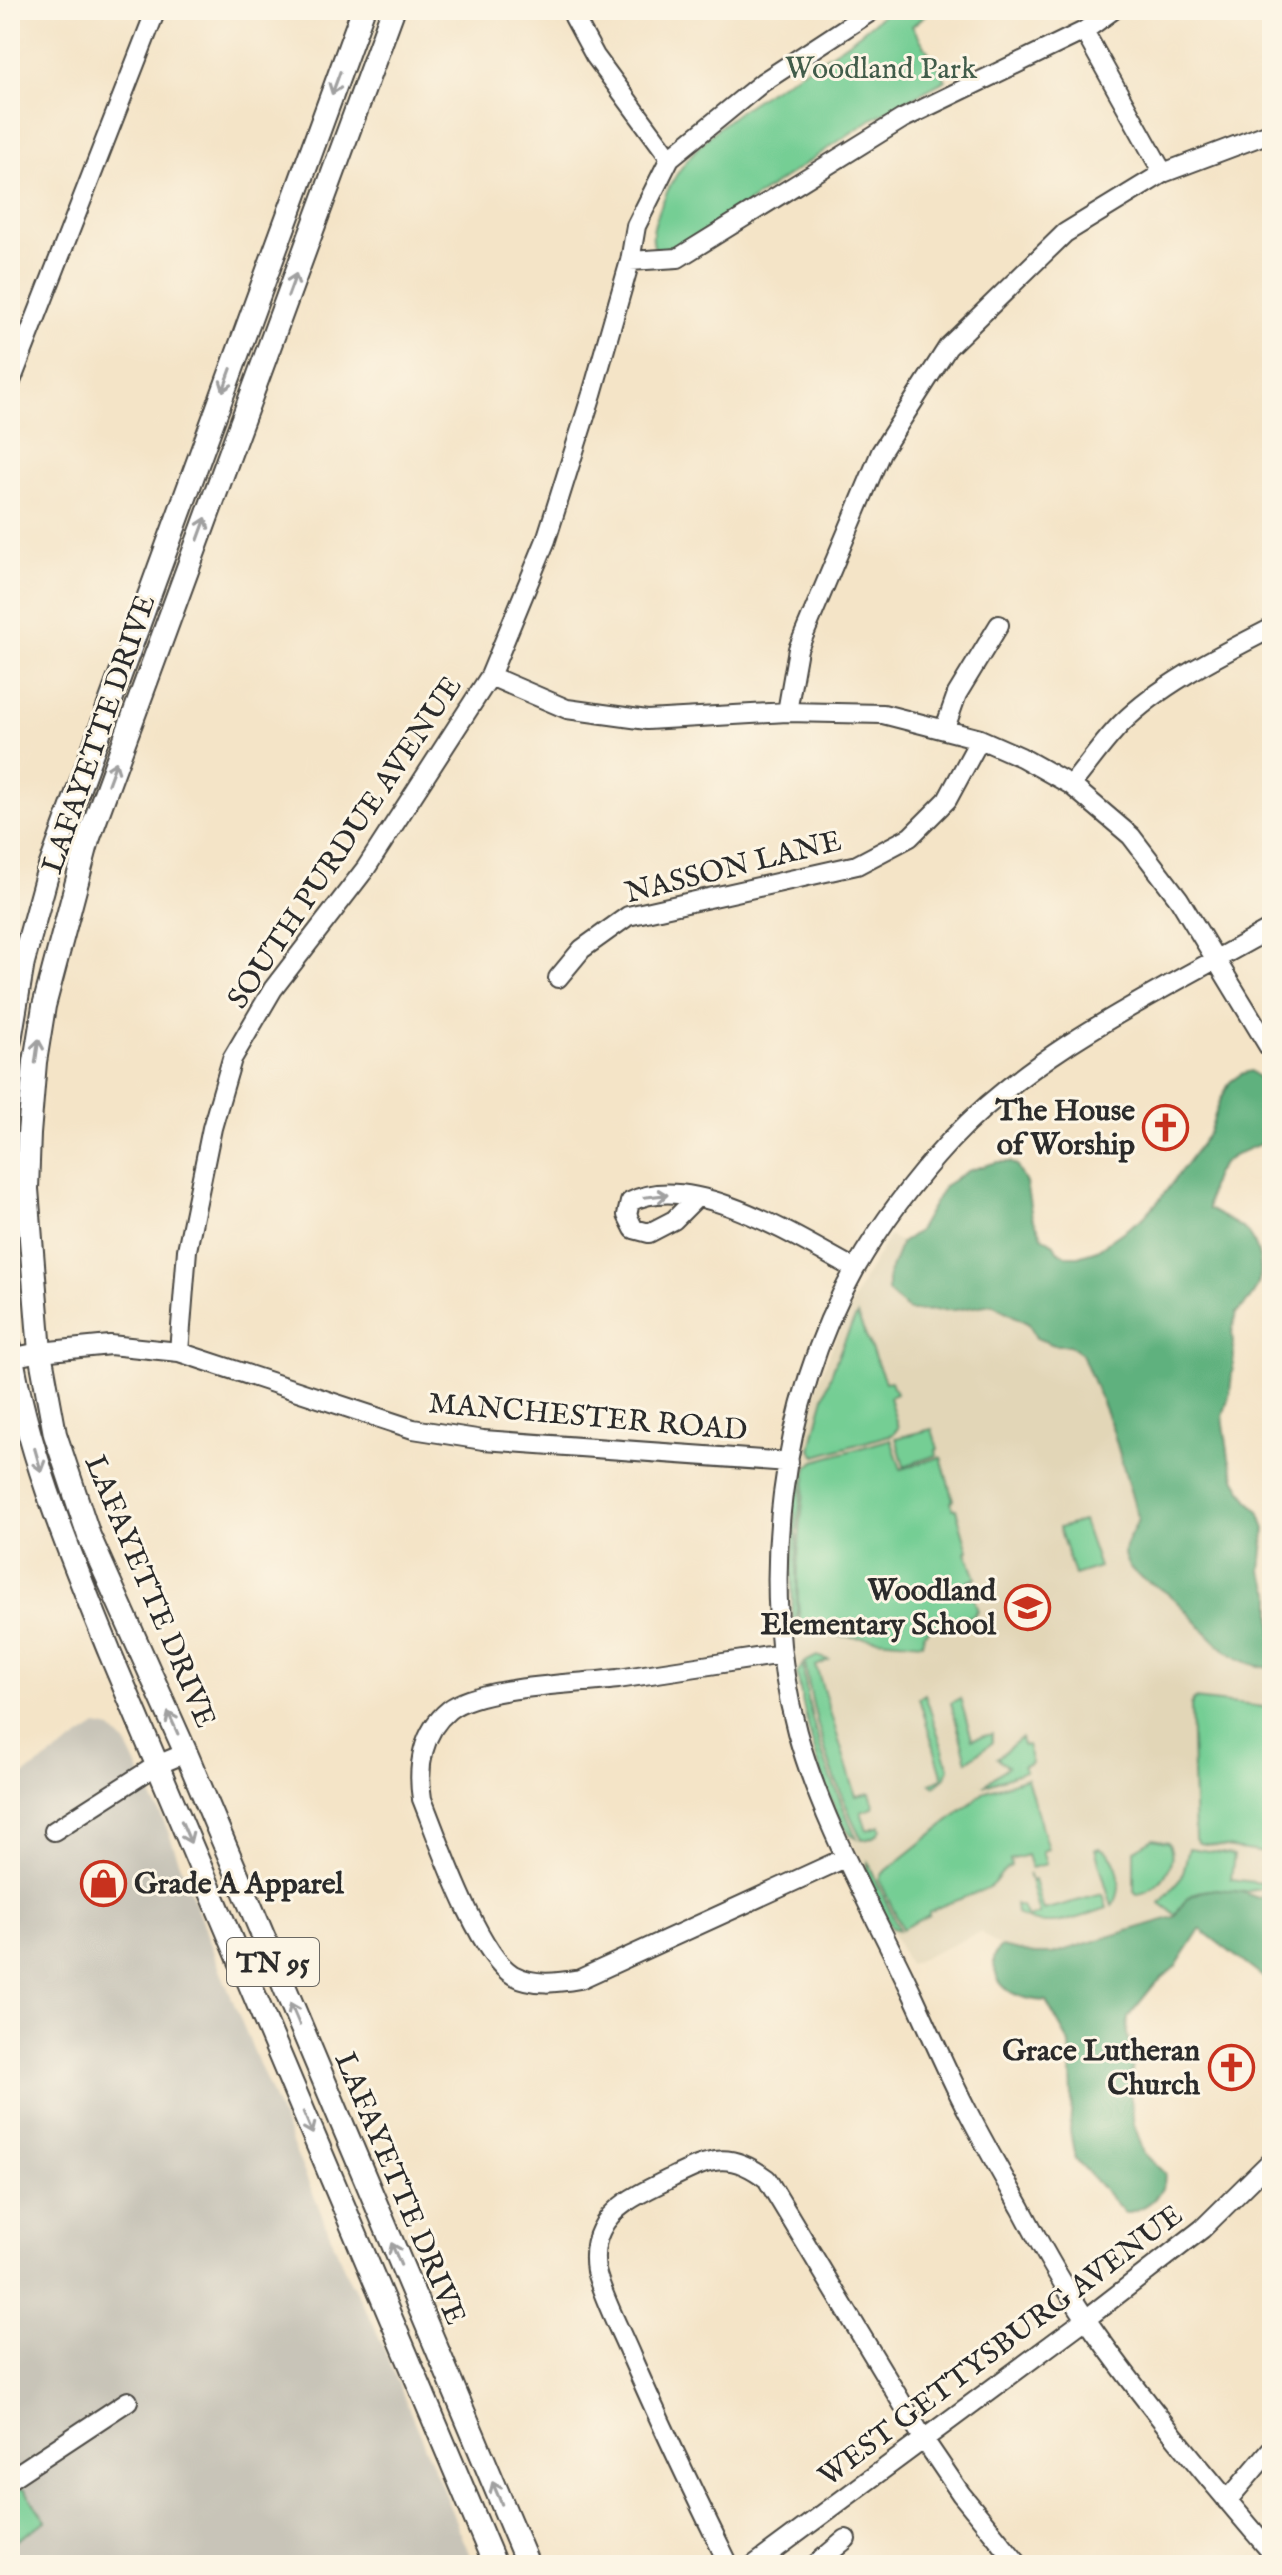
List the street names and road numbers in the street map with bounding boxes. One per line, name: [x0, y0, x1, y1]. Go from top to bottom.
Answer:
street label: LAFAYETTE DRIVE: [34, 590, 165, 879]
street label: SOUTH PURDUE AVENUE: [220, 670, 471, 1017]
street label: NASSON LANE: [621, 823, 846, 913]
street label: MANCHESTER ROAD: [427, 1385, 749, 1451]
street label: LAFAYETTE DRIVE: [75, 1450, 224, 1734]
road number: TN 95: [227, 1938, 319, 1986]
street label: LAFAYETTE DRIVE: [325, 2047, 474, 2331]
street label: WEST GETTYSBURG AVENUE: [811, 2197, 1191, 2496]

